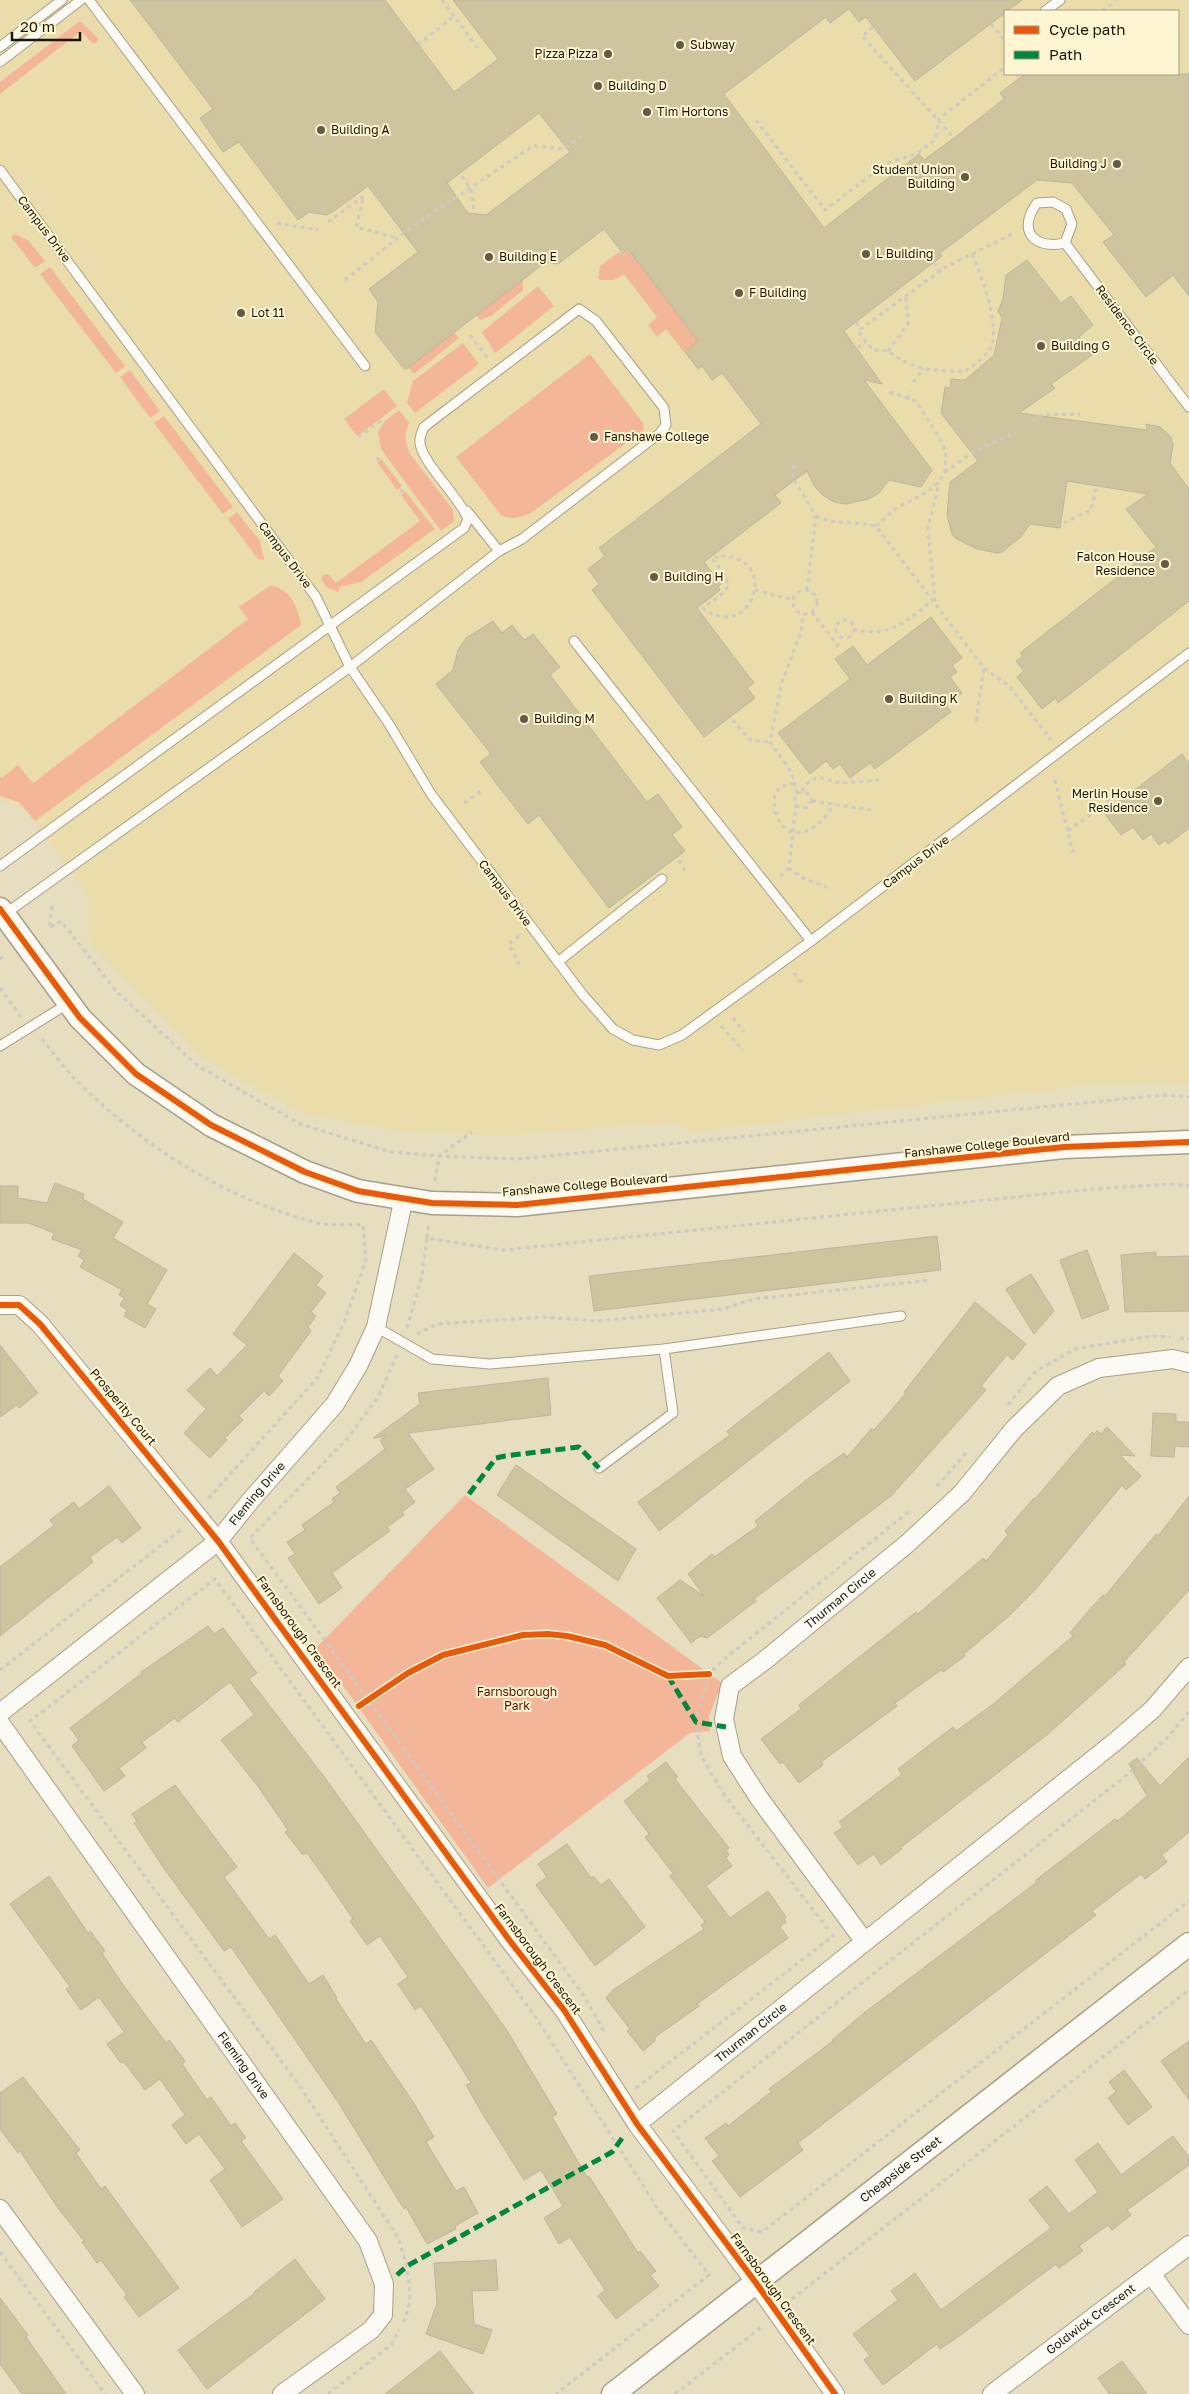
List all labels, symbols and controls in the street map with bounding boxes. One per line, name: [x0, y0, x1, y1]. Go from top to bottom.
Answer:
scale bar: [12, 10, 80, 42]
legend: [1004, 10, 1179, 75]
text: 20 m: [20, 17, 55, 35]
text: Cycle path: [1049, 20, 1125, 38]
place label: Subway: [690, 37, 735, 52]
marker: Subway: [674, 39, 686, 51]
text: Path: [1049, 45, 1082, 63]
place label: Pizza Pizza: [535, 46, 598, 61]
marker: Pizza Pizza: [602, 48, 614, 60]
place label: Building D: [608, 78, 667, 93]
marker: Building D: [592, 80, 604, 92]
place label: Tim Hortons: [657, 104, 728, 119]
marker: Tim Hortons: [641, 106, 653, 118]
place label: Building A: [331, 122, 390, 137]
marker: Building A: [315, 124, 327, 136]
place label: Building J: [1050, 156, 1107, 171]
marker: Building J: [1111, 158, 1123, 170]
place label: Student Union Building: [872, 162, 955, 191]
marker: Student Union Building: [959, 171, 971, 183]
street label: Campus Drive: [15, 193, 74, 265]
place label: L Building: [876, 246, 933, 261]
marker: L Building: [860, 248, 872, 260]
place label: Building E: [499, 249, 557, 264]
marker: Building E: [483, 251, 495, 263]
street label: Residence Circle: [1093, 282, 1162, 368]
place label: F Building: [749, 285, 807, 300]
marker: F Building: [733, 287, 745, 299]
place label: Lot 11: [251, 305, 285, 320]
marker: Lot 11: [235, 307, 247, 319]
place label: Building G: [1051, 338, 1110, 353]
marker: Building G: [1035, 340, 1047, 352]
place label: Fanshawe College: [604, 429, 709, 444]
marker: Fanshawe College: [588, 431, 600, 443]
street label: Campus Drive: [256, 519, 315, 591]
place label: Falcon House Residence: [1077, 549, 1155, 578]
marker: Falcon House Residence: [1159, 558, 1171, 570]
place label: Building H: [664, 569, 724, 584]
marker: Building H: [648, 571, 660, 583]
place label: Building K: [899, 691, 958, 706]
marker: Building K: [883, 693, 895, 705]
place label: Building M: [534, 711, 595, 726]
marker: Building M: [518, 713, 530, 725]
place label: Merlin House Residence: [1072, 786, 1148, 815]
marker: Merlin House Residence: [1152, 795, 1164, 807]
street label: Campus Drive: [880, 832, 952, 891]
street label: Campus Drive: [476, 857, 535, 929]
street label: Fanshawe College Boulevard: [903, 1128, 1070, 1161]
street label: Fanshawe College Boulevard: [501, 1170, 668, 1199]
street label: Prosperity Court: [87, 1365, 160, 1448]
street label: Fleming Drive: [225, 1458, 288, 1528]
street label: Thurman Circle: [801, 1564, 879, 1632]
street label: Farnsborough Crescent: [254, 1573, 345, 1691]
park label: Farnsborough Park: [477, 1684, 557, 1713]
street label: Farnsborough Crescent: [492, 1900, 585, 2017]
street label: Thurman Circle: [712, 1999, 790, 2066]
street label: Fleming Drive: [215, 2028, 273, 2102]
street label: Cheapside Street: [857, 2132, 944, 2205]
street label: Farnsborough Crescent: [728, 2230, 819, 2348]
street label: Goldwick Crescent: [1043, 2280, 1138, 2357]

